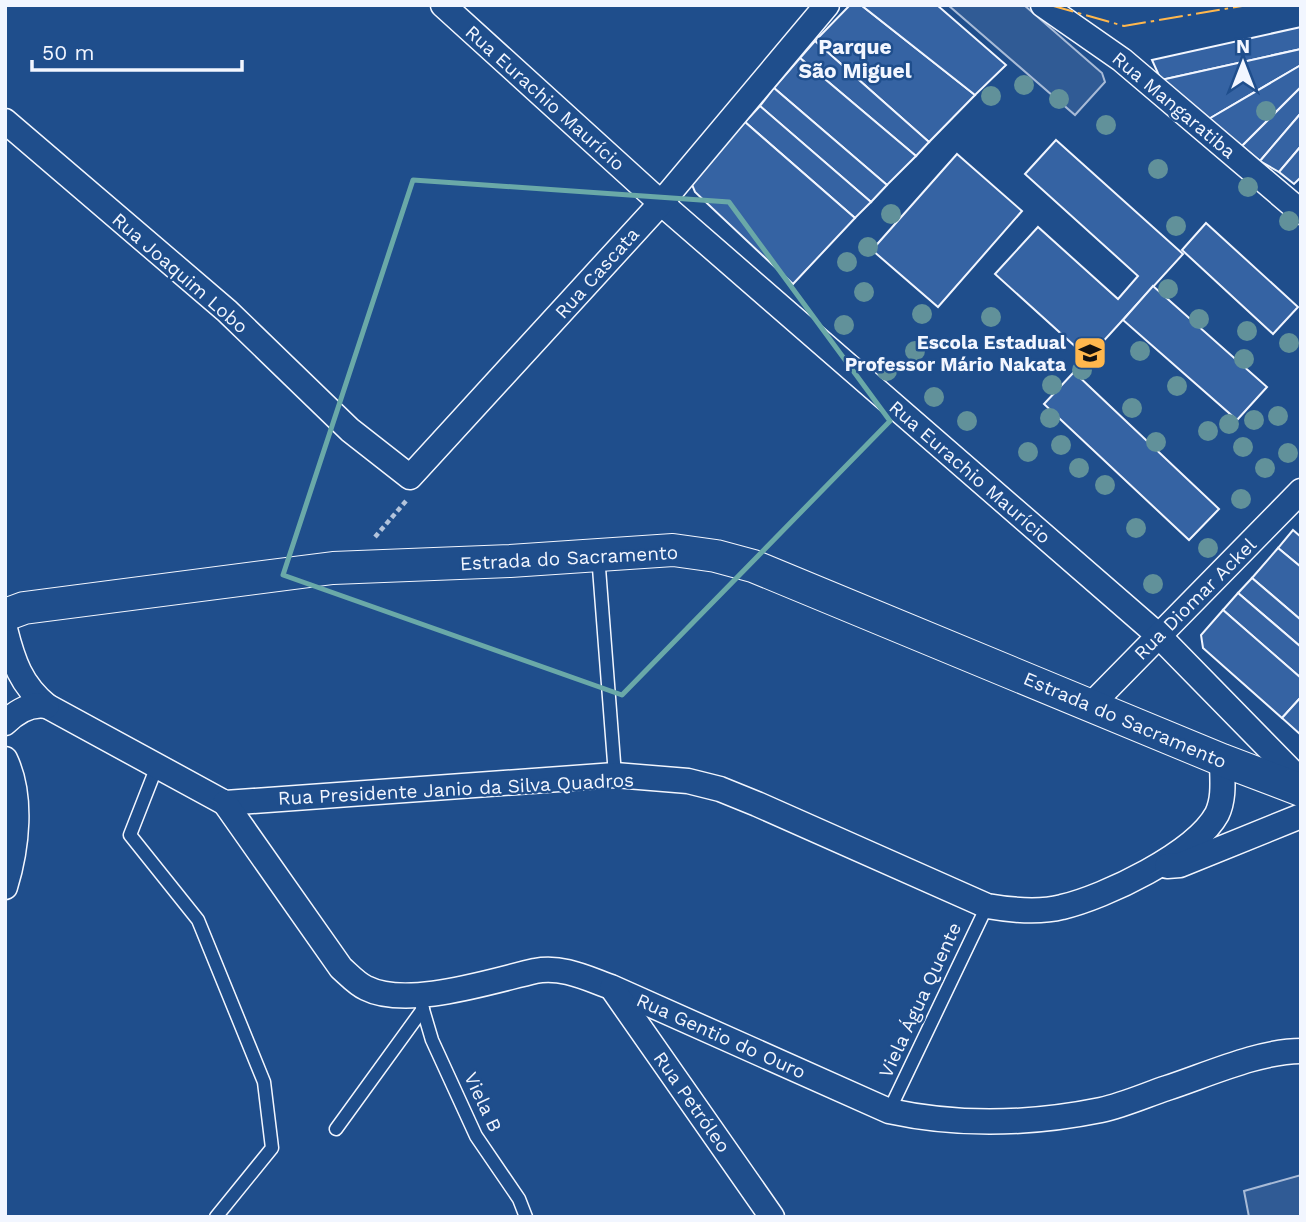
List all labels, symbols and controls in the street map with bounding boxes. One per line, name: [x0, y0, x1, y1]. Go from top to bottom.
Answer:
street label: Rua Eurachio Maurício: [461, 20, 629, 176]
scale bar: [32, 28, 242, 72]
north arrow: [1208, 28, 1278, 98]
district label: Parque São Miguel: [798, 34, 912, 83]
text: N: [1236, 35, 1250, 58]
text: 50 m: [42, 40, 94, 65]
street label: Rua Mangaratiba: [1108, 47, 1241, 163]
street label: Rua Joaquim Lobo: [107, 208, 253, 338]
street label: Rua Cascata: [550, 223, 644, 323]
place label: Escola Estadual Professor Mário Nakata: [845, 331, 1067, 376]
school or university icon: Escola Estadual Professor Mário Nakata: [1071, 334, 1109, 372]
street label: Rua Eurachio Maurício: [885, 396, 1055, 548]
street label: Rua Diomar Ackel: [1129, 533, 1261, 665]
street label: Estrada do Sacramento: [459, 541, 679, 575]
street label: Estrada do Sacramento: [1020, 667, 1230, 773]
street label: Rua Presidente Janio da Silva Quadros: [277, 768, 635, 810]
street label: Viela Água Quente: [874, 919, 966, 1081]
street label: Rua Gentio do Ouro: [633, 988, 809, 1084]
street label: Rua Petróleo: [649, 1047, 735, 1157]
street label: Viela B: [459, 1068, 507, 1136]

